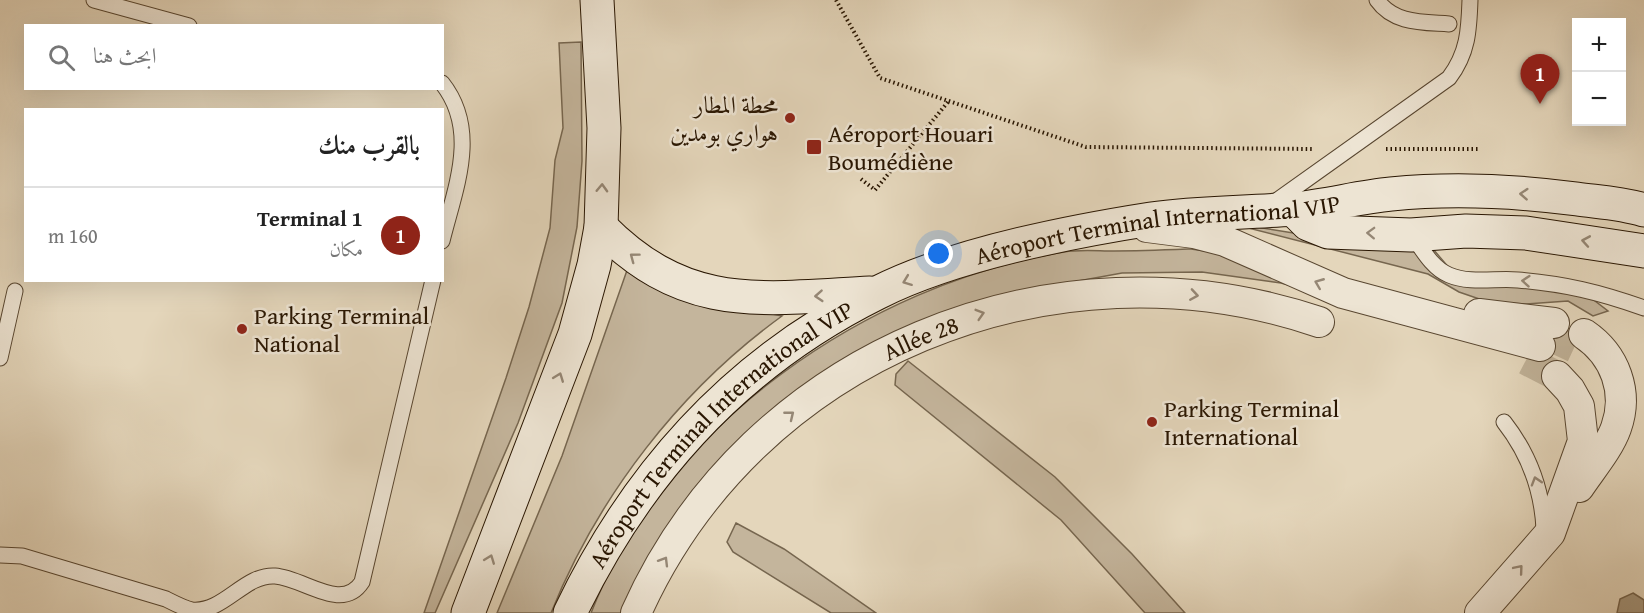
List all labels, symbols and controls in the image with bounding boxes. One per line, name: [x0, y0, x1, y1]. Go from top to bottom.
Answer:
map controls: [1572, 18, 1626, 126]
button: +: [1572, 18, 1626, 72]
search box: [24, 24, 444, 90]
text: ابحث هنا: [93, 39, 157, 71]
icon: search: [45, 41, 78, 74]
pin: 1: [1520, 54, 1560, 104]
button: −: [1572, 72, 1626, 126]
place label: محطة المطار هواري بومدين: [670, 87, 778, 152]
marker: محطة المطار هواري بومدين: [783, 111, 797, 125]
place label: Aéroport Houari Boumédiène: [828, 116, 994, 179]
text: بالقرب منك: [318, 125, 420, 164]
marker: Aéroport Houari Boumédiène: [805, 138, 823, 156]
one-way arrow: [596, 183, 609, 192]
street label: Aéroport Terminal International VIP: [971, 185, 1343, 273]
one-way arrow: [1519, 187, 1528, 200]
text: Terminal 1: [257, 202, 363, 234]
text: 160 m: [48, 221, 98, 250]
text: 1: [395, 221, 406, 250]
one-way arrow: [1367, 227, 1376, 240]
text: مكان: [329, 234, 363, 263]
one-way arrow: [1582, 235, 1591, 247]
your location: [924, 239, 953, 268]
one-way arrow: [629, 253, 640, 264]
one-way arrow: [903, 274, 914, 286]
one-way arrow: [1522, 274, 1531, 287]
one-way arrow: [1314, 278, 1325, 290]
one-way arrow: [1189, 288, 1198, 300]
one-way arrow: [815, 289, 824, 302]
street label: Aéroport Terminal International VIP: [579, 291, 859, 574]
place label: Parking Terminal National: [254, 298, 430, 361]
street label: Allée 28: [877, 306, 963, 369]
one-way arrow: [974, 309, 985, 322]
marker: Parking Terminal National: [235, 322, 249, 336]
one-way arrow: [552, 372, 564, 383]
place label: Parking Terminal International: [1164, 391, 1340, 454]
one-way arrow: [784, 411, 795, 422]
marker: Parking Terminal International: [1145, 415, 1159, 429]
one-way arrow: [1531, 476, 1543, 487]
one-way arrow: [482, 554, 495, 565]
one-way arrow: [656, 557, 668, 567]
one-way arrow: [1512, 565, 1523, 576]

